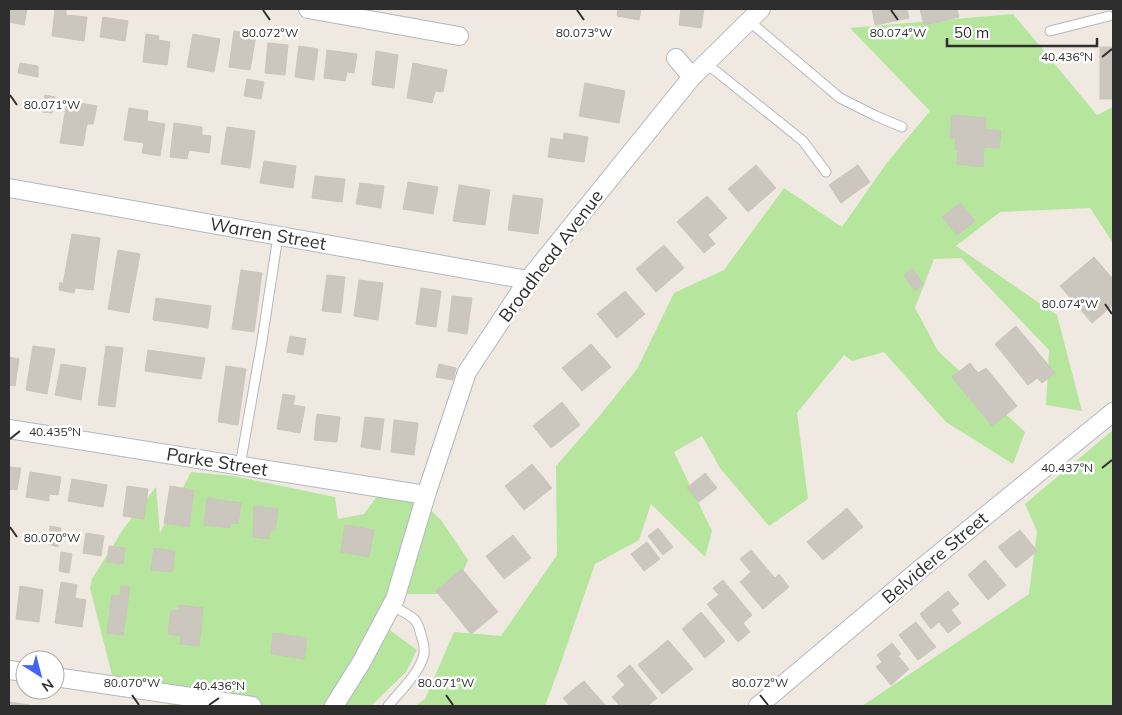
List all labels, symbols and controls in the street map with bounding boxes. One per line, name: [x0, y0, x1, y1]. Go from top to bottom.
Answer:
scale bar: [947, 15, 1097, 47]
text: 50 m: [954, 23, 989, 42]
text: 80.072°W: [242, 25, 298, 40]
text: 80.073°W: [556, 25, 612, 40]
text: 80.074°W: [870, 25, 926, 40]
text: 40.436°N: [1041, 49, 1093, 64]
text: 80.071°W: [24, 97, 80, 112]
street label: Broadhead Avenue: [493, 185, 608, 326]
street label: Warren Street: [208, 212, 328, 255]
text: 80.074°W: [1042, 296, 1098, 311]
text: 40.435°N: [29, 424, 81, 439]
street label: Parke Street: [165, 442, 269, 481]
text: 40.437°N: [1041, 460, 1093, 475]
street label: Belvidere Street: [877, 507, 992, 609]
text: 80.070°W: [24, 530, 80, 545]
north arrow: [15, 650, 65, 700]
text: N: [38, 675, 57, 696]
text: 80.070°W: [104, 675, 160, 690]
text: 80.071°W: [418, 675, 474, 690]
text: 80.072°W: [732, 675, 788, 690]
text: 40.436°N: [193, 678, 245, 693]

